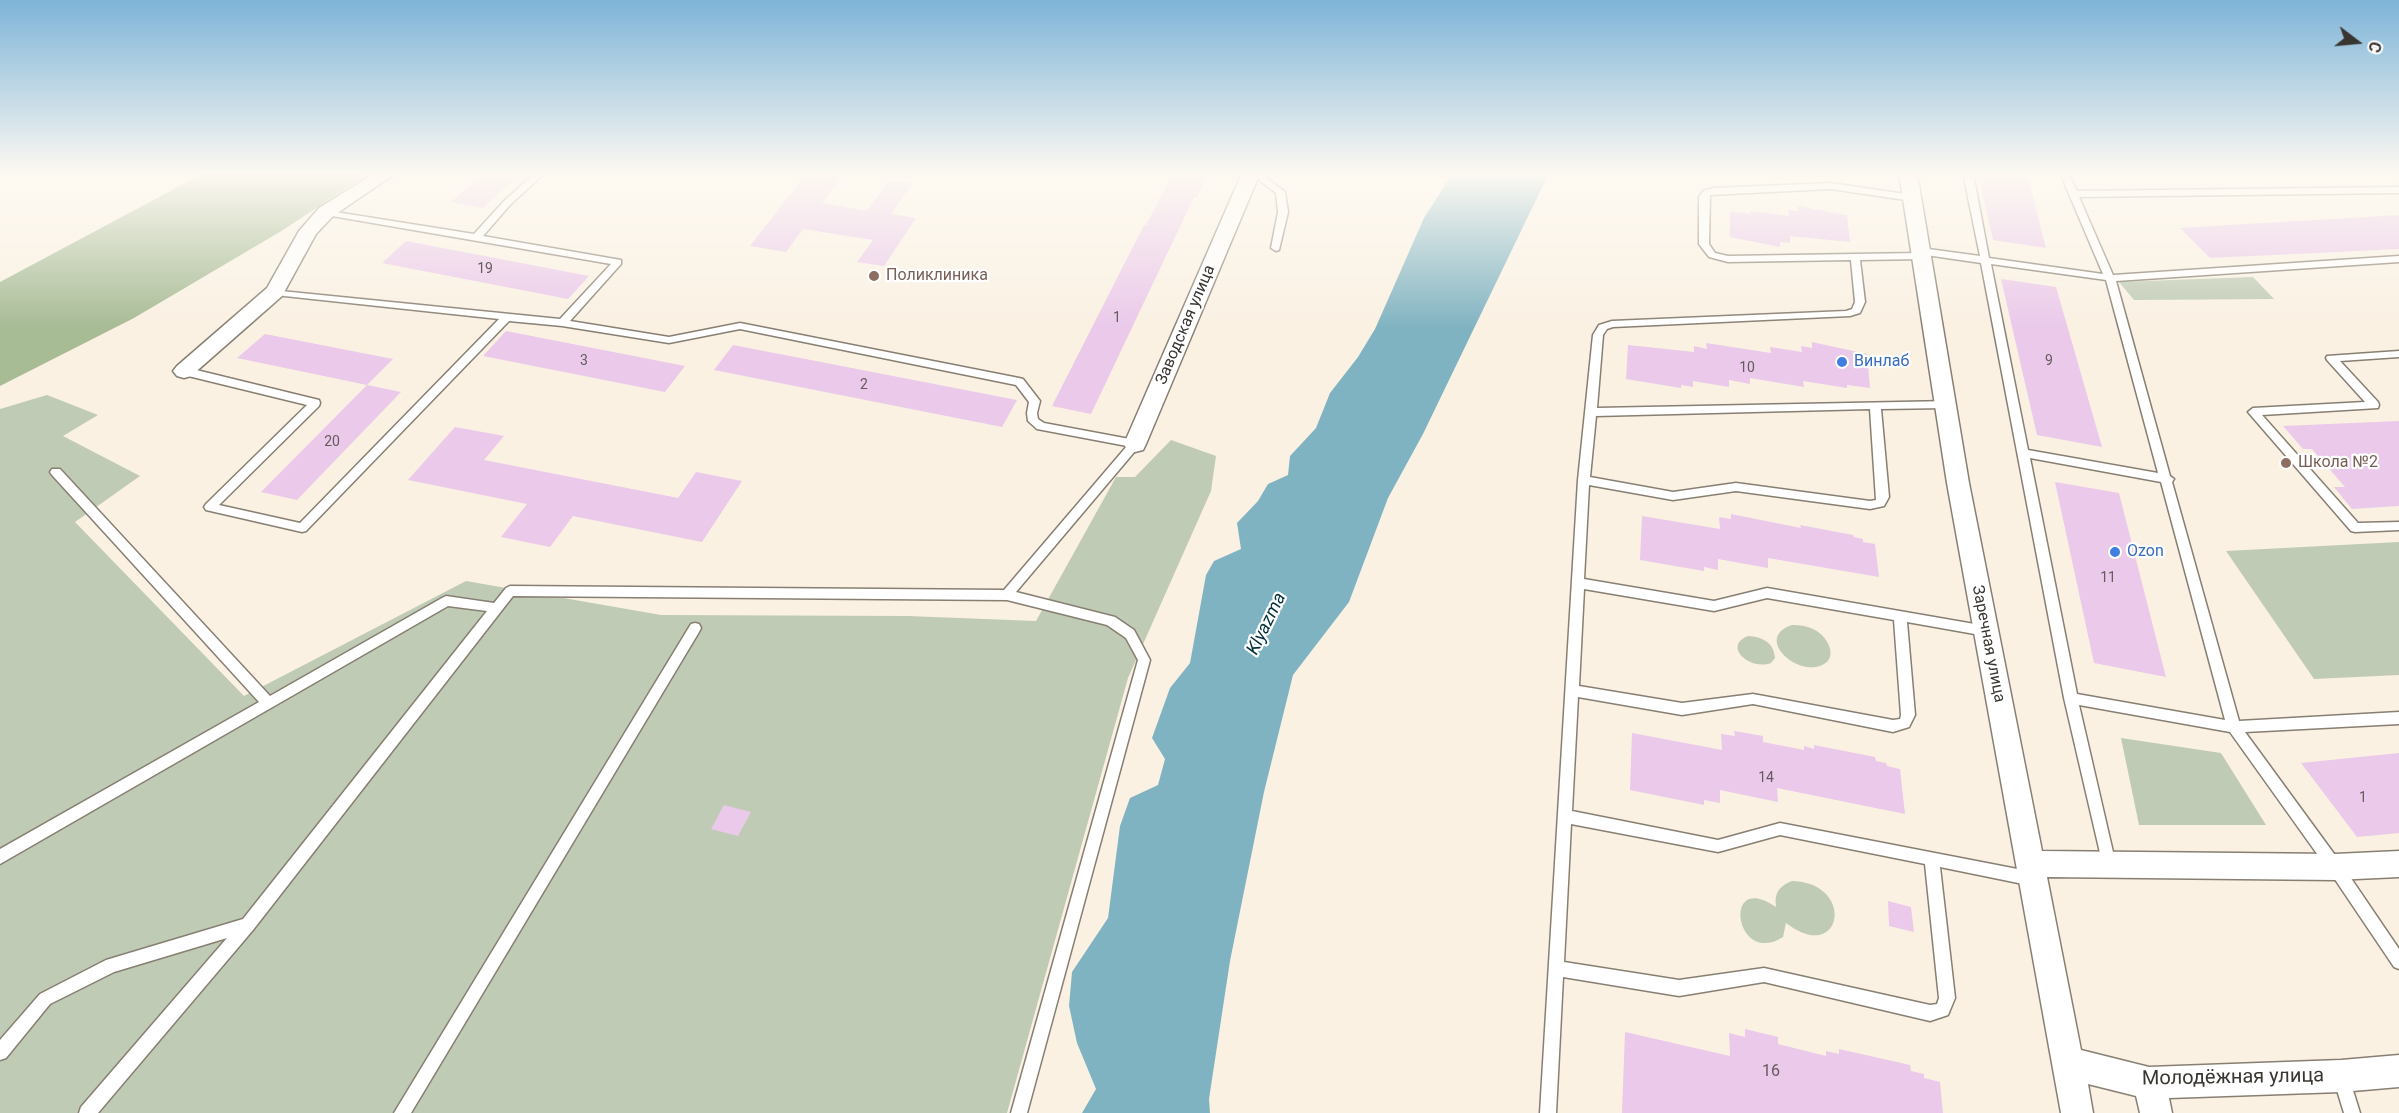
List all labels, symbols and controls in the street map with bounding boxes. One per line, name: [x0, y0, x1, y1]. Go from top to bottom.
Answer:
north arrow: [2327, 12, 2387, 72]
text: С: [2364, 39, 2385, 55]
house number: 19: [477, 261, 493, 277]
street label: Заводская улица: [1152, 262, 1220, 388]
place label: Поликлиника: [886, 266, 988, 286]
marker: Поликлиника: [867, 269, 881, 283]
house number: 1: [1113, 310, 1121, 326]
place label: Винлаб: [1854, 352, 1909, 372]
house number: 3: [580, 353, 588, 369]
house number: 9: [2045, 353, 2053, 369]
marker: Винлаб: [1835, 355, 1849, 369]
house number: 10: [1739, 360, 1755, 376]
house number: 2: [860, 377, 868, 393]
house number: 20: [324, 434, 340, 450]
place label: Школа №2: [2298, 453, 2378, 473]
marker: Школа №2: [2279, 456, 2293, 470]
place label: Ozon: [2127, 542, 2164, 562]
marker: Ozon: [2108, 545, 2122, 559]
house number: 11: [2100, 570, 2116, 586]
street label: Заречная улица: [1967, 584, 2009, 704]
water label: Klyazma: [1243, 589, 1291, 659]
house number: 14: [1758, 770, 1774, 786]
house number: 1: [2359, 790, 2367, 806]
house number: 16: [1762, 1062, 1780, 1082]
street label: Молодёжная улица: [2142, 1064, 2324, 1092]

